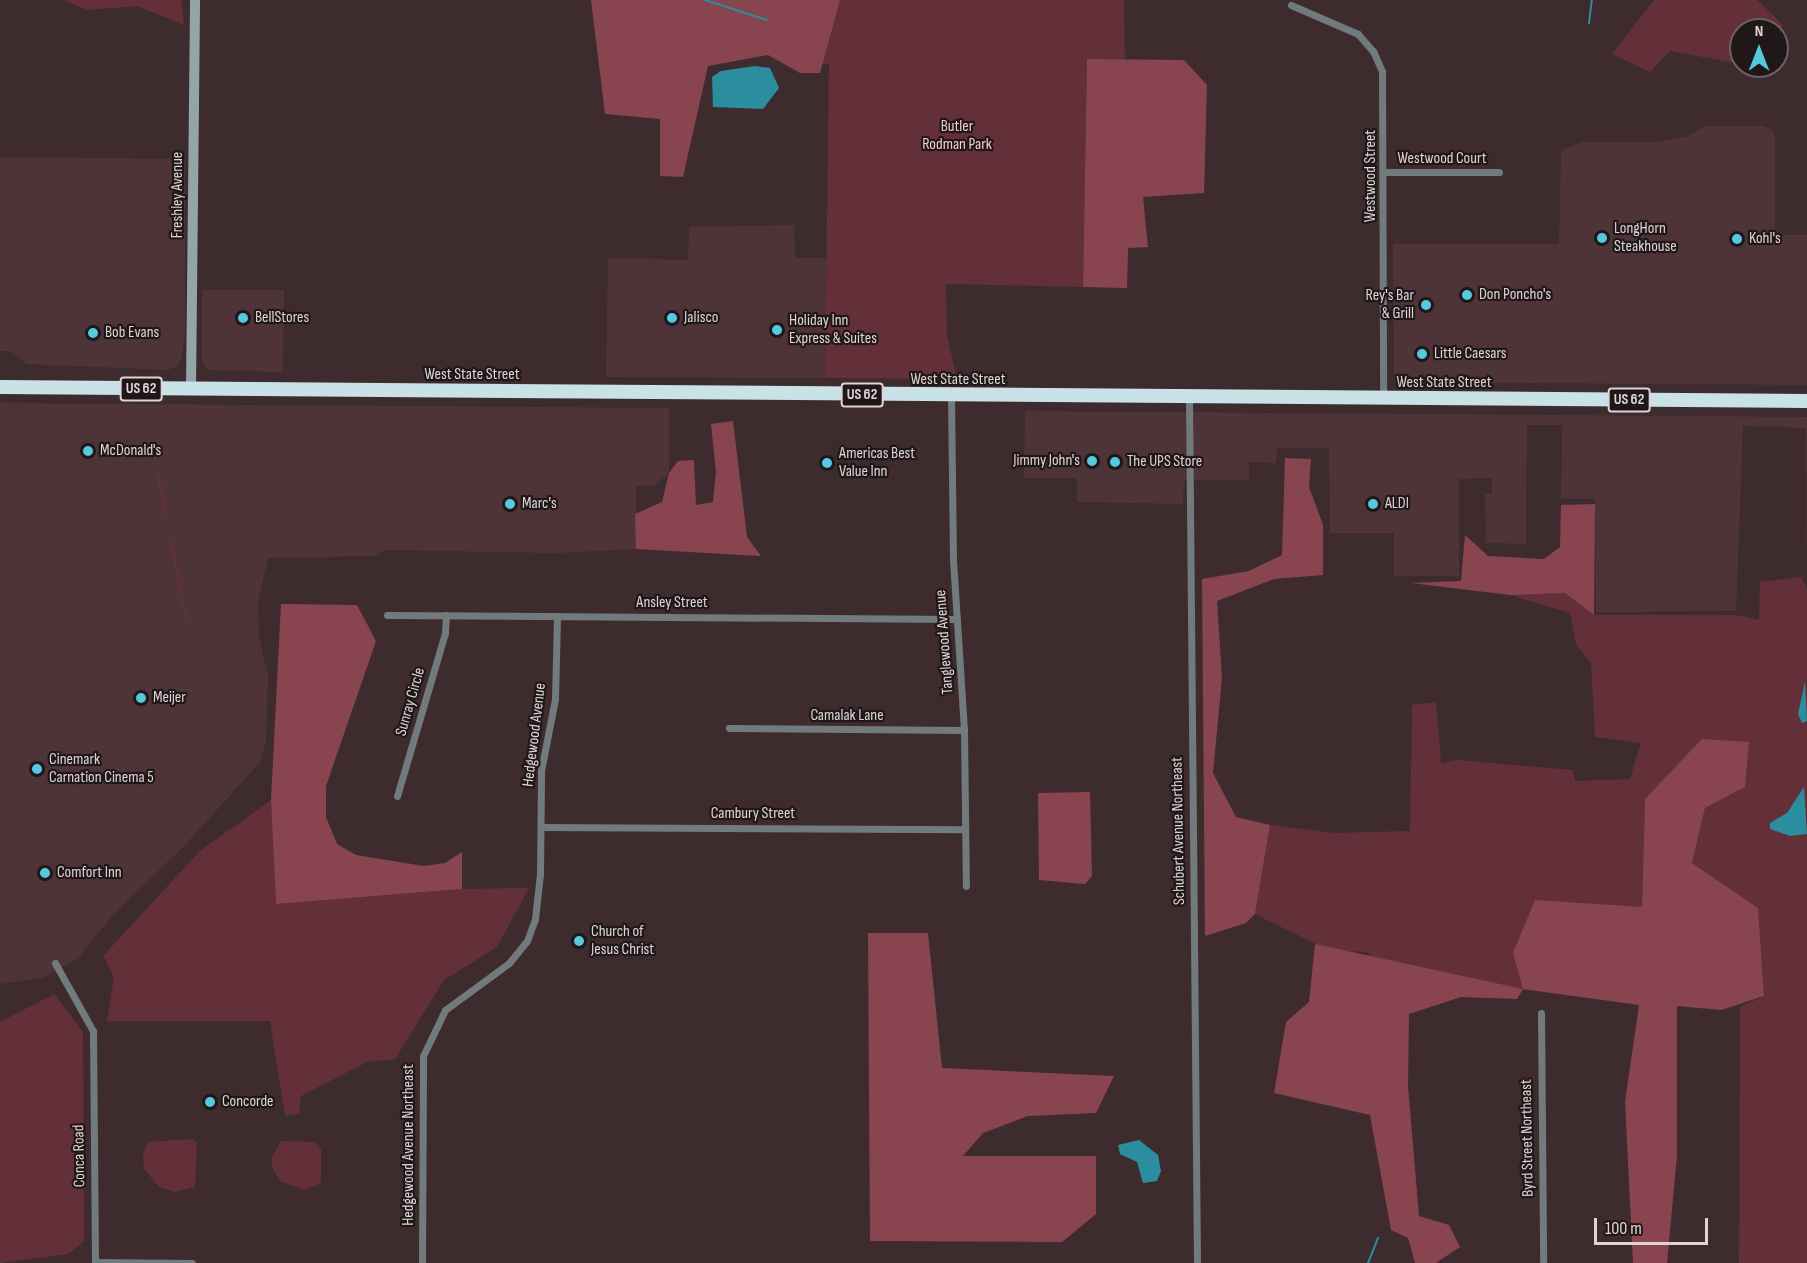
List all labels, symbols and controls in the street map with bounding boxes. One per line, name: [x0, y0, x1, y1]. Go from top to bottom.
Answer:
north arrow: [1729, 18, 1789, 78]
text: N: [1755, 22, 1763, 41]
park label: Butler Rodman Park: [922, 117, 992, 155]
street label: Westwood Street: [1361, 130, 1381, 222]
street label: Westwood Court: [1397, 149, 1487, 169]
street label: Freshley Avenue: [168, 152, 188, 238]
place label: LongHorn Steakhouse: [1614, 219, 1677, 257]
place label: Kohl's: [1749, 229, 1781, 249]
marker: LongHorn Steakhouse: [1595, 231, 1609, 245]
marker: Kohl's: [1730, 232, 1744, 246]
place label: Don Poncho's: [1479, 285, 1551, 305]
place label: Rey's Bar & Grill: [1366, 286, 1414, 324]
marker: Don Poncho's: [1460, 288, 1474, 302]
marker: Rey's Bar & Grill: [1419, 298, 1433, 312]
place label: BellStores: [255, 308, 309, 328]
place label: Jalisco: [684, 308, 718, 328]
marker: BellStores: [236, 311, 250, 325]
marker: Jalisco: [665, 311, 679, 325]
place label: Holiday Inn Express & Suites: [789, 311, 877, 349]
place label: Bob Evans: [105, 323, 159, 343]
marker: Holiday Inn Express & Suites: [770, 323, 784, 337]
marker: Bob Evans: [86, 326, 100, 340]
place label: Little Caesars: [1434, 344, 1507, 364]
marker: Little Caesars: [1415, 347, 1429, 361]
street label: West State Street: [424, 365, 520, 385]
street label: West State Street: [910, 370, 1006, 390]
street label: West State Street: [1396, 373, 1492, 393]
road number: US 62: [118, 377, 164, 401]
road number: US 62: [840, 383, 884, 407]
road number: US 62: [1606, 388, 1652, 412]
place label: McDonald's: [100, 441, 161, 461]
marker: McDonald's: [81, 444, 95, 458]
place label: Americas Best Value Inn: [839, 444, 915, 482]
place label: Jimmy John's: [1013, 451, 1080, 471]
place label: The UPS Store: [1127, 452, 1202, 472]
marker: Jimmy John's: [1085, 454, 1099, 468]
marker: The UPS Store: [1108, 455, 1122, 469]
marker: Americas Best Value Inn: [820, 456, 834, 470]
place label: Marc's: [522, 494, 557, 514]
place label: ALDI: [1385, 494, 1409, 514]
marker: Marc's: [503, 497, 517, 511]
marker: ALDI: [1366, 497, 1380, 511]
street label: Tanglewood Avenue: [932, 589, 958, 695]
street label: Ansley Street: [636, 593, 708, 613]
street label: Sunray Circle: [392, 666, 430, 738]
street label: Hedgewood Avenue: [519, 682, 551, 788]
place label: Meijer: [153, 688, 186, 708]
marker: Meijer: [134, 691, 148, 705]
street label: Camalak Lane: [810, 706, 884, 726]
place label: Cinemark Carnation Cinema 5: [49, 750, 154, 788]
street label: Schubert Avenue Northeast: [1168, 757, 1190, 905]
marker: Cinemark Carnation Cinema 5: [30, 762, 44, 776]
street label: Cambury Street: [711, 804, 795, 824]
place label: Comfort Inn: [57, 863, 122, 883]
marker: Comfort Inn: [38, 866, 52, 880]
place label: Church of Jesus Christ: [591, 922, 654, 960]
marker: Church of Jesus Christ: [572, 934, 586, 948]
street label: Hedgewood Avenue Northeast: [399, 1064, 419, 1226]
street label: Byrd Street Northeast: [1517, 1079, 1539, 1197]
place label: Concorde: [222, 1092, 274, 1112]
marker: Concorde: [203, 1095, 217, 1109]
street label: Conca Road: [70, 1125, 90, 1187]
scale bar: [1597, 1206, 1711, 1244]
text: 100 m: [1605, 1218, 1642, 1239]

